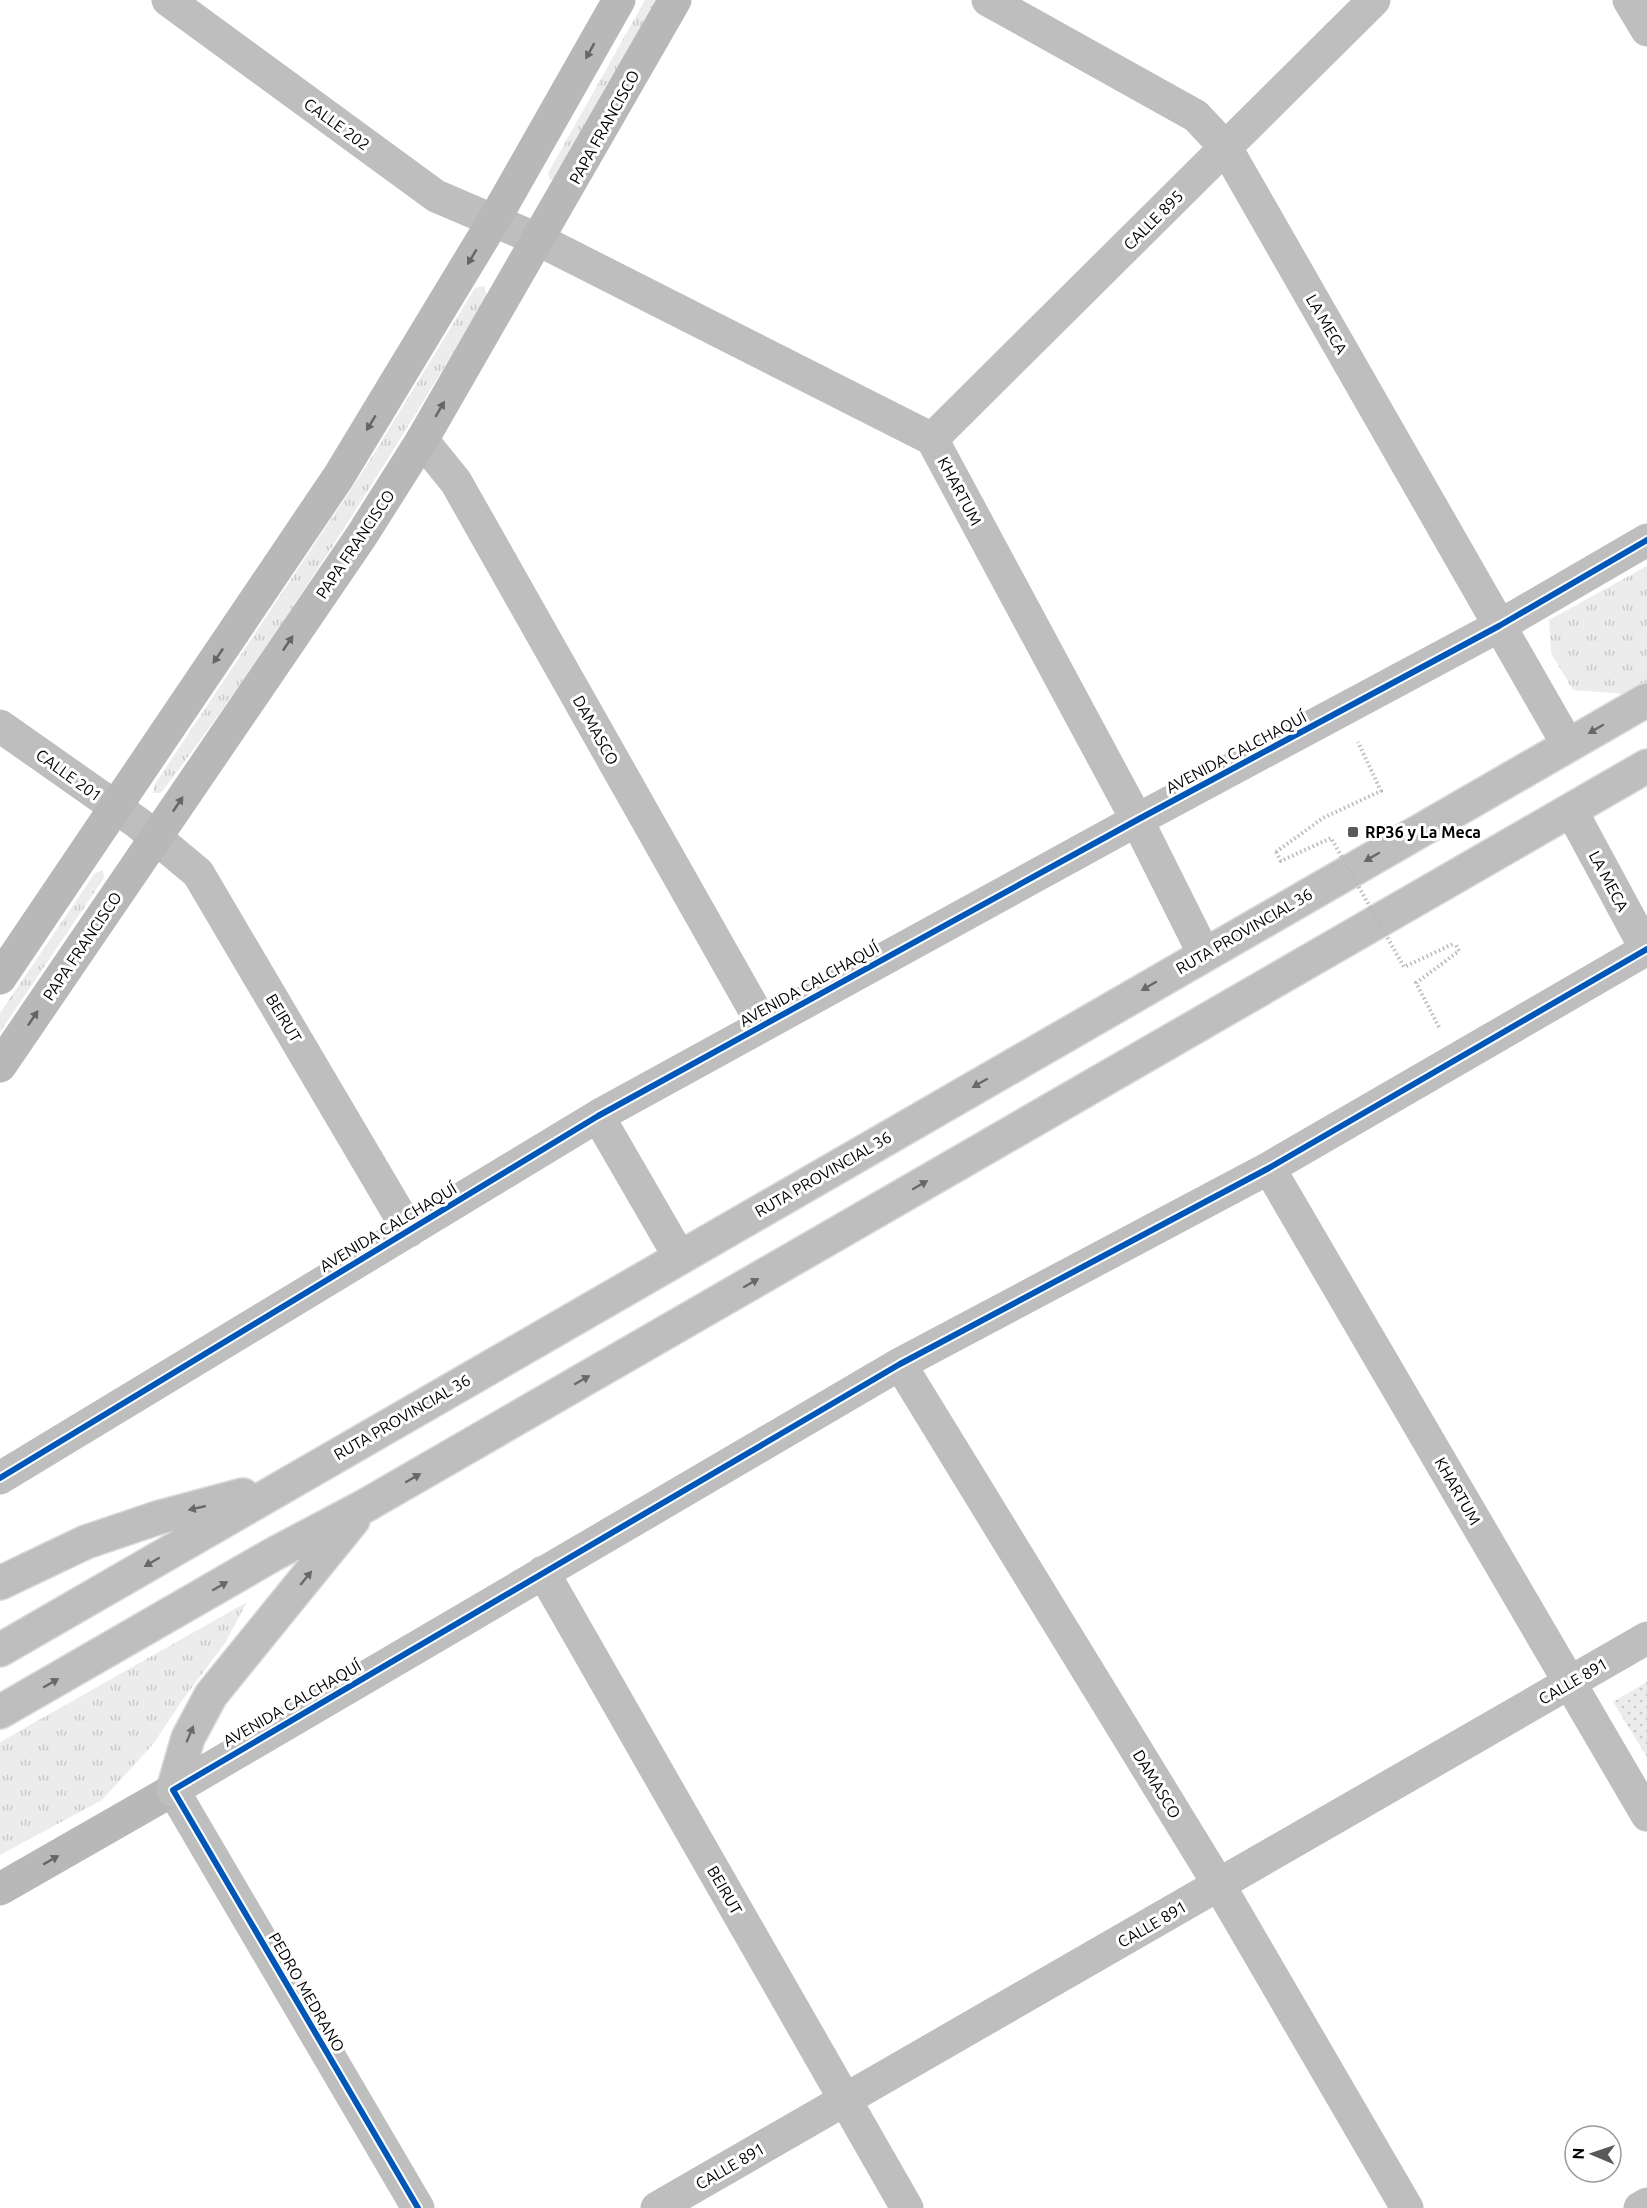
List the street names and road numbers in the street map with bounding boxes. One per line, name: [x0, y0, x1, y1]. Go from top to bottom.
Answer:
street label: PAPA FRANCISCO: [565, 67, 643, 187]
street label: CALLE 202: [301, 94, 373, 154]
street label: CALLE 895: [1120, 187, 1186, 253]
street label: LA MECA: [1303, 291, 1352, 358]
street label: KHARTUM: [934, 454, 986, 528]
street label: PAPA FRANCISCO: [312, 486, 398, 602]
street label: DAMASCO: [570, 692, 622, 768]
street label: AVENIDA CALCHAQUÍ: [1162, 705, 1310, 797]
street label: CALLE 201: [33, 745, 105, 805]
street label: LA MECA: [1586, 848, 1633, 915]
street label: RUTA PROVINCIAL 36: [1173, 885, 1315, 977]
street label: PAPA FRANCISCO: [39, 888, 125, 1004]
street label: AVENIDA CALCHAQUÍ: [735, 936, 882, 1030]
street label: BEIRUT: [263, 991, 305, 1045]
street label: RUTA PROVINCIAL 36: [752, 1128, 894, 1220]
street label: AVENIDA CALCHAQUÍ: [315, 1177, 460, 1275]
street label: RUTA PROVINCIAL 36: [331, 1371, 473, 1463]
street label: KHARTUM: [1431, 1454, 1485, 1528]
street label: AVENIDA CALCHAQUÍ: [219, 1654, 365, 1750]
street label: CALLE 891: [1535, 1654, 1611, 1708]
street label: DAMASCO: [1130, 1747, 1184, 1821]
street label: BEIRUT: [704, 1863, 746, 1918]
street label: CALLE 891: [1114, 1897, 1190, 1951]
street label: PEDRO MEDRANO: [266, 1929, 348, 2055]
street label: CALLE 891: [692, 2139, 768, 2193]

